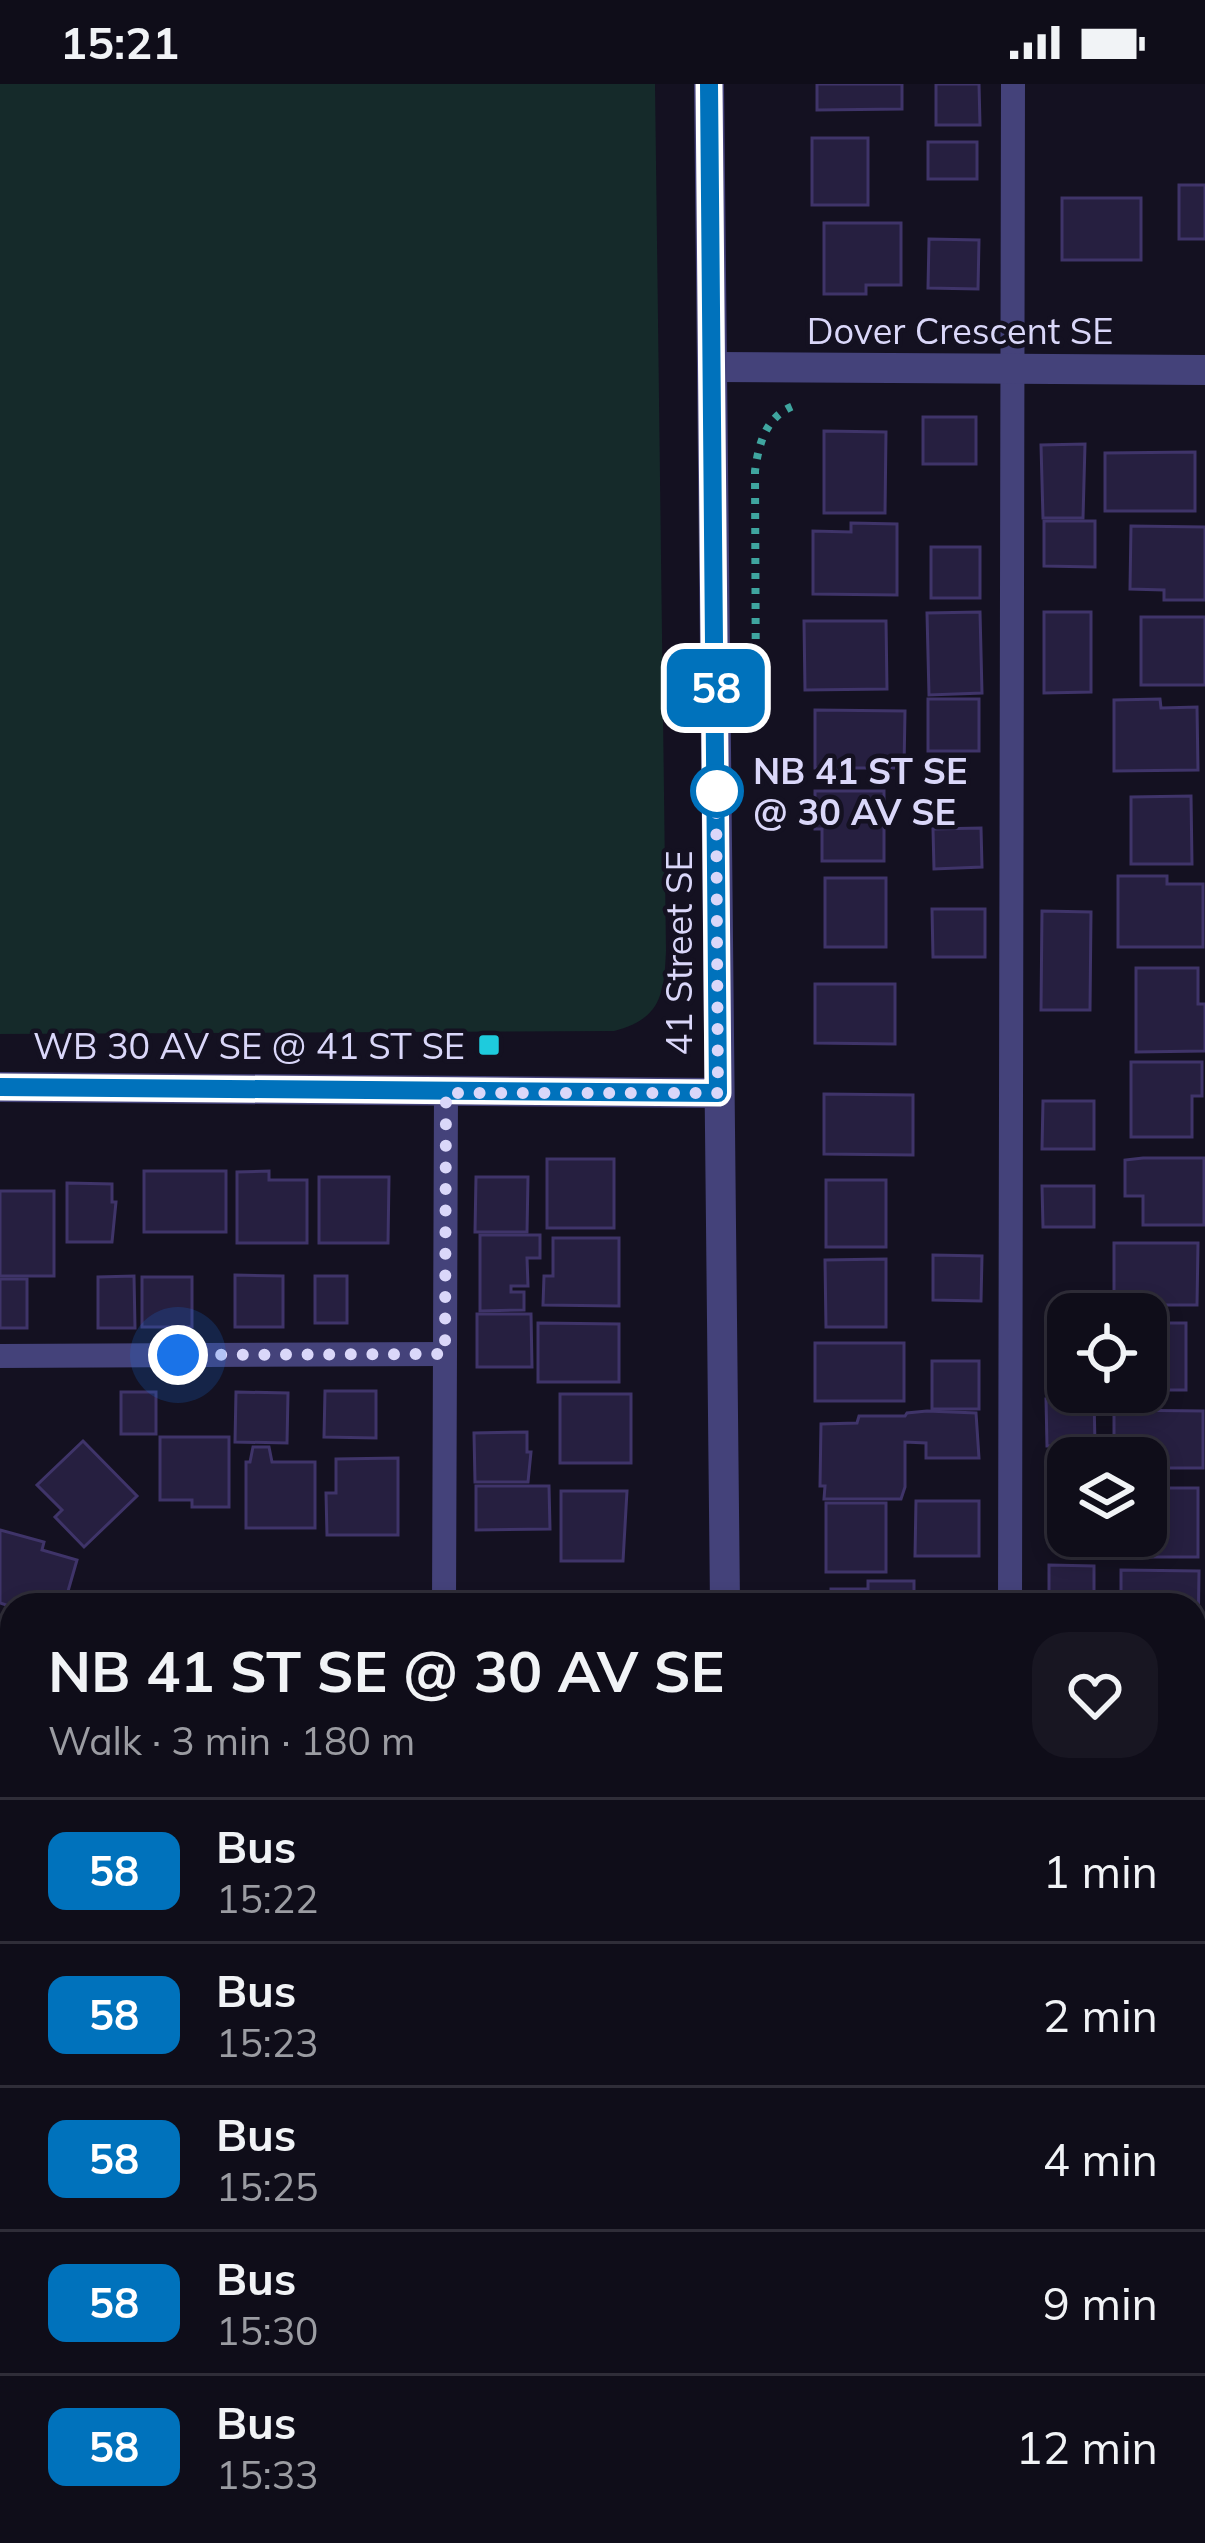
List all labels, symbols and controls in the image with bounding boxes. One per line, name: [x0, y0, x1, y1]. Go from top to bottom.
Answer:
text: 15:21: [60, 14, 179, 70]
street label: Dover Crescent SE: [807, 308, 1113, 353]
line badge: 58: [662, 649, 770, 727]
text: 58: [691, 661, 741, 714]
place label: NB 41 ST SE @ 30 AV SE: [753, 748, 967, 834]
marker: NB 41 ST SE @ 30 AV SE: [692, 766, 742, 816]
street label: 41 Street SE: [656, 850, 701, 1056]
place label: WB 30 AV SE @ 41 ST SE: [33, 1023, 465, 1068]
marker: WB 30 AV SE @ 41 ST SE: [476, 1032, 502, 1058]
map controls: [1047, 1293, 1167, 1557]
button: locate: [1047, 1293, 1167, 1413]
your location: [148, 1325, 208, 1385]
button: layers: [1047, 1437, 1167, 1557]
button: heart: [1032, 1632, 1158, 1758]
text: NB 41 ST SE @ 30 AV SE: [48, 1635, 724, 1706]
text: Walk · 3 min · 180 m: [48, 1716, 415, 1765]
text: Bus: [216, 1818, 296, 1874]
text: 1 min: [1043, 1843, 1158, 1899]
text: 58: [89, 1844, 139, 1897]
text: 15:22: [216, 1874, 319, 1923]
text: Bus: [216, 1962, 296, 2018]
text: 2 min: [1043, 1987, 1158, 2043]
text: 58: [89, 1988, 139, 2041]
text: 15:23: [216, 2018, 319, 2067]
text: Bus: [216, 2106, 296, 2162]
text: 4 min: [1043, 2131, 1158, 2187]
text: 58: [89, 2132, 139, 2185]
text: 15:25: [216, 2162, 319, 2211]
text: Bus: [216, 2250, 296, 2306]
text: 9 min: [1043, 2275, 1158, 2331]
text: 58: [89, 2276, 139, 2329]
text: 15:30: [216, 2306, 319, 2355]
text: Bus: [216, 2394, 296, 2450]
text: 12 min: [1016, 2419, 1158, 2475]
text: 58: [89, 2420, 139, 2473]
text: 15:33: [216, 2450, 319, 2499]

